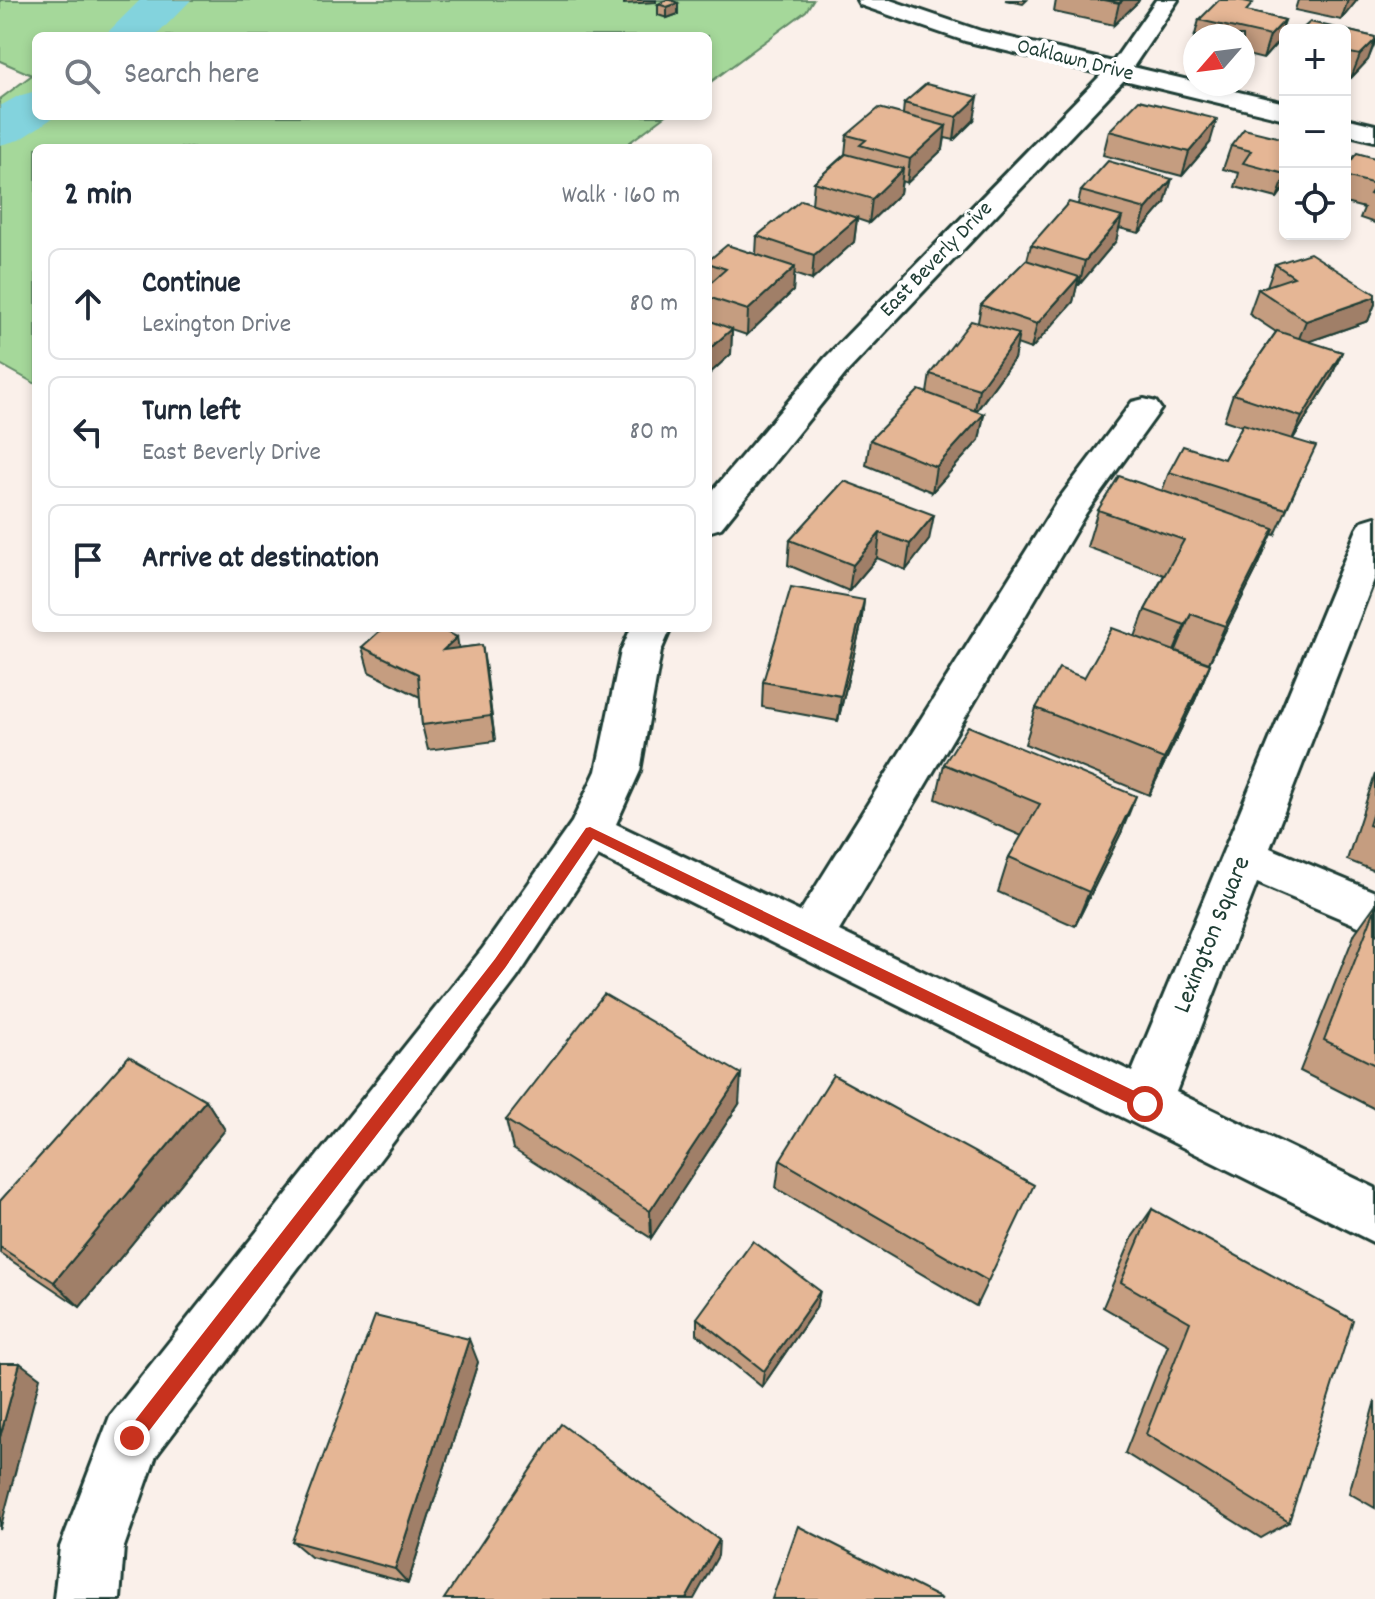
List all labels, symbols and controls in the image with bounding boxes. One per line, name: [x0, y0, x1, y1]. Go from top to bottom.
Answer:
north arrow: [1183, 24, 1255, 96]
map controls: [1279, 24, 1351, 240]
button: +: [1279, 24, 1351, 96]
search box: [32, 32, 712, 120]
street label: Oaklawn Drive: [1013, 32, 1137, 90]
icon: search: [60, 54, 104, 98]
text: Search here: [124, 55, 260, 98]
button: −: [1279, 96, 1351, 168]
button: locate: [1279, 168, 1351, 240]
text: 2 min: [64, 172, 132, 221]
text: Walk · 160 m: [562, 178, 680, 215]
street label: East Beverly Drive: [873, 195, 1001, 325]
text: Continue: [142, 264, 241, 307]
icon: ahead: [66, 282, 110, 326]
text: 80 m: [630, 286, 678, 323]
text: Lexington Drive: [142, 307, 291, 344]
text: Turn left: [142, 392, 241, 435]
icon: left: [66, 410, 110, 454]
text: 80 m: [630, 414, 678, 451]
text: East Beverly Drive: [142, 435, 321, 472]
icon: arrive: [66, 538, 110, 582]
text: Arrive at destination: [142, 539, 379, 582]
street label: Lexington Square: [1165, 851, 1261, 1019]
route start: [1127, 1086, 1163, 1122]
route end: [114, 1420, 150, 1456]

